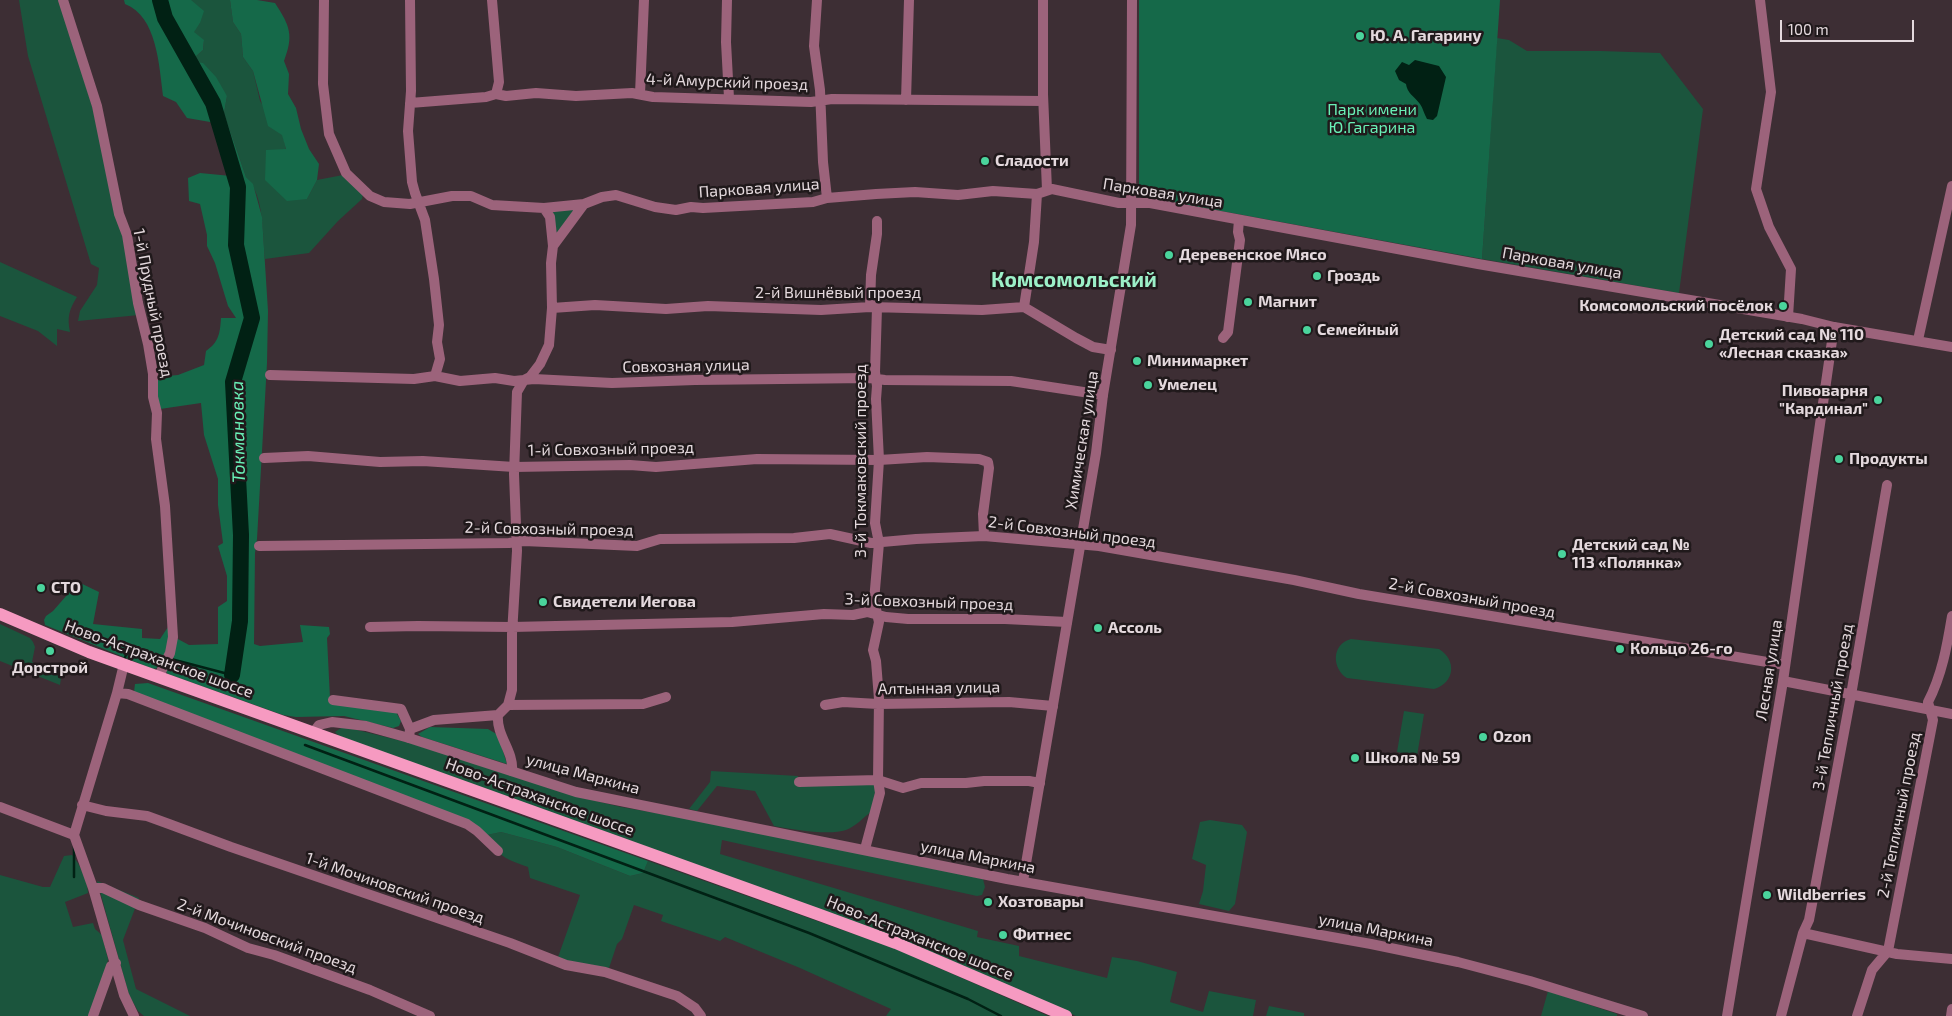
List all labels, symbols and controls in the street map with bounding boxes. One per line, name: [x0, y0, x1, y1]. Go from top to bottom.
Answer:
scale bar: [1782, 10, 1916, 42]
text: 100 m: [1788, 20, 1829, 38]
place label: Ю. А. Гагарину: [1370, 26, 1482, 46]
marker: Ю. А. Гагарину: [1354, 30, 1366, 42]
street label: 4-й Амурский проезд: [646, 70, 808, 94]
park label: Парк имени Ю.Гагарина: [1327, 100, 1417, 138]
place label: Сладости: [995, 151, 1069, 171]
marker: Сладости: [979, 155, 991, 167]
street label: Парковая улица: [698, 174, 820, 202]
street label: Парковая улица: [1102, 174, 1224, 212]
street label: 1-й Прудный проезд: [129, 227, 177, 379]
street label: Парковая улица: [1501, 243, 1623, 283]
place label: Деревенское Мясо: [1179, 245, 1327, 265]
marker: Деревенское Мясо: [1163, 249, 1175, 261]
place label: Гроздь: [1327, 266, 1380, 286]
district label: Комсомольский: [991, 267, 1157, 293]
marker: Гроздь: [1311, 270, 1323, 282]
street label: 2-й Вишнёвый проезд: [755, 283, 921, 303]
place label: Магнит: [1258, 292, 1317, 312]
marker: Магнит: [1242, 296, 1254, 308]
place label: Комсомольский посёлок: [1579, 296, 1773, 316]
marker: Комсомольский посёлок: [1777, 300, 1789, 312]
place label: Семейный: [1317, 320, 1399, 340]
marker: Семейный: [1301, 324, 1313, 336]
place label: Детский сад № 110 «Лесная сказка»: [1719, 325, 1864, 363]
marker: Детский сад № 110 «Лесная сказка»: [1703, 338, 1715, 350]
place label: Минимаркет: [1147, 351, 1248, 371]
street label: Совхозная улица: [622, 355, 750, 377]
marker: Минимаркет: [1131, 355, 1143, 367]
street label: 3-й Токмаковский проезд: [851, 364, 871, 558]
street label: Химическая улица: [1062, 369, 1102, 511]
place label: Умелец: [1158, 375, 1217, 395]
marker: Умелец: [1142, 379, 1154, 391]
water label: Токмановка: [226, 381, 250, 483]
place label: Пивоварня "Кардинал": [1779, 381, 1868, 419]
marker: Пивоварня "Кардинал": [1872, 394, 1884, 406]
street label: 1-й Совхозный проезд: [528, 438, 694, 460]
place label: Продукты: [1849, 449, 1928, 469]
marker: Продукты: [1833, 453, 1845, 465]
street label: 2-й Совхозный проезд: [987, 512, 1157, 552]
street label: 2-й Совхозный проезд: [464, 518, 634, 540]
place label: Детский сад № 113 «Полянка»: [1572, 535, 1690, 573]
marker: Детский сад № 113 «Полянка»: [1556, 548, 1568, 560]
street label: 2-й Совхозный проезд: [1387, 574, 1557, 622]
place label: СТО: [51, 578, 81, 598]
marker: СТО: [35, 582, 47, 594]
street label: 3-й Совхозный проезд: [844, 589, 1014, 615]
place label: Свидетели Иегова: [553, 592, 696, 612]
marker: Свидетели Иегова: [537, 596, 549, 608]
street label: Ново-Астраханское шоссе: [62, 616, 256, 702]
place label: Ассоль: [1108, 618, 1162, 638]
street label: Лесная улица: [1752, 618, 1786, 722]
marker: Ассоль: [1092, 622, 1104, 634]
street label: 3-й Тепличный проезд: [1809, 622, 1857, 792]
place label: Кольцо 26-го: [1630, 639, 1733, 659]
marker: Кольцо 26-го: [1614, 643, 1626, 655]
marker: Дорстрой: [44, 645, 56, 657]
place label: Дорстрой: [12, 658, 88, 678]
street label: Алтынная улица: [877, 677, 1001, 699]
place label: Ozon: [1493, 727, 1531, 747]
street label: 2-й Тепличный проезд: [1873, 730, 1925, 900]
marker: Ozon: [1477, 731, 1489, 743]
place label: Школа № 59: [1365, 748, 1460, 768]
street label: улица Маркина: [524, 750, 642, 798]
marker: Школа № 59: [1349, 752, 1361, 764]
street label: Ново-Астраханское шоссе: [443, 754, 637, 840]
street label: улица Маркина: [919, 836, 1037, 878]
street label: 1-й Мочиновский проезд: [303, 848, 487, 928]
place label: Wildberries: [1777, 885, 1866, 905]
marker: Wildberries: [1761, 889, 1773, 901]
street label: Ново-Астраханское шоссе: [824, 892, 1016, 984]
place label: Хозтовары: [998, 892, 1084, 912]
street label: 2-й Мочиновский проезд: [175, 895, 359, 977]
marker: Хозтовары: [982, 896, 994, 908]
street label: улица Маркина: [1317, 909, 1435, 951]
place label: Фитнес: [1013, 925, 1071, 945]
marker: Фитнес: [997, 929, 1009, 941]

